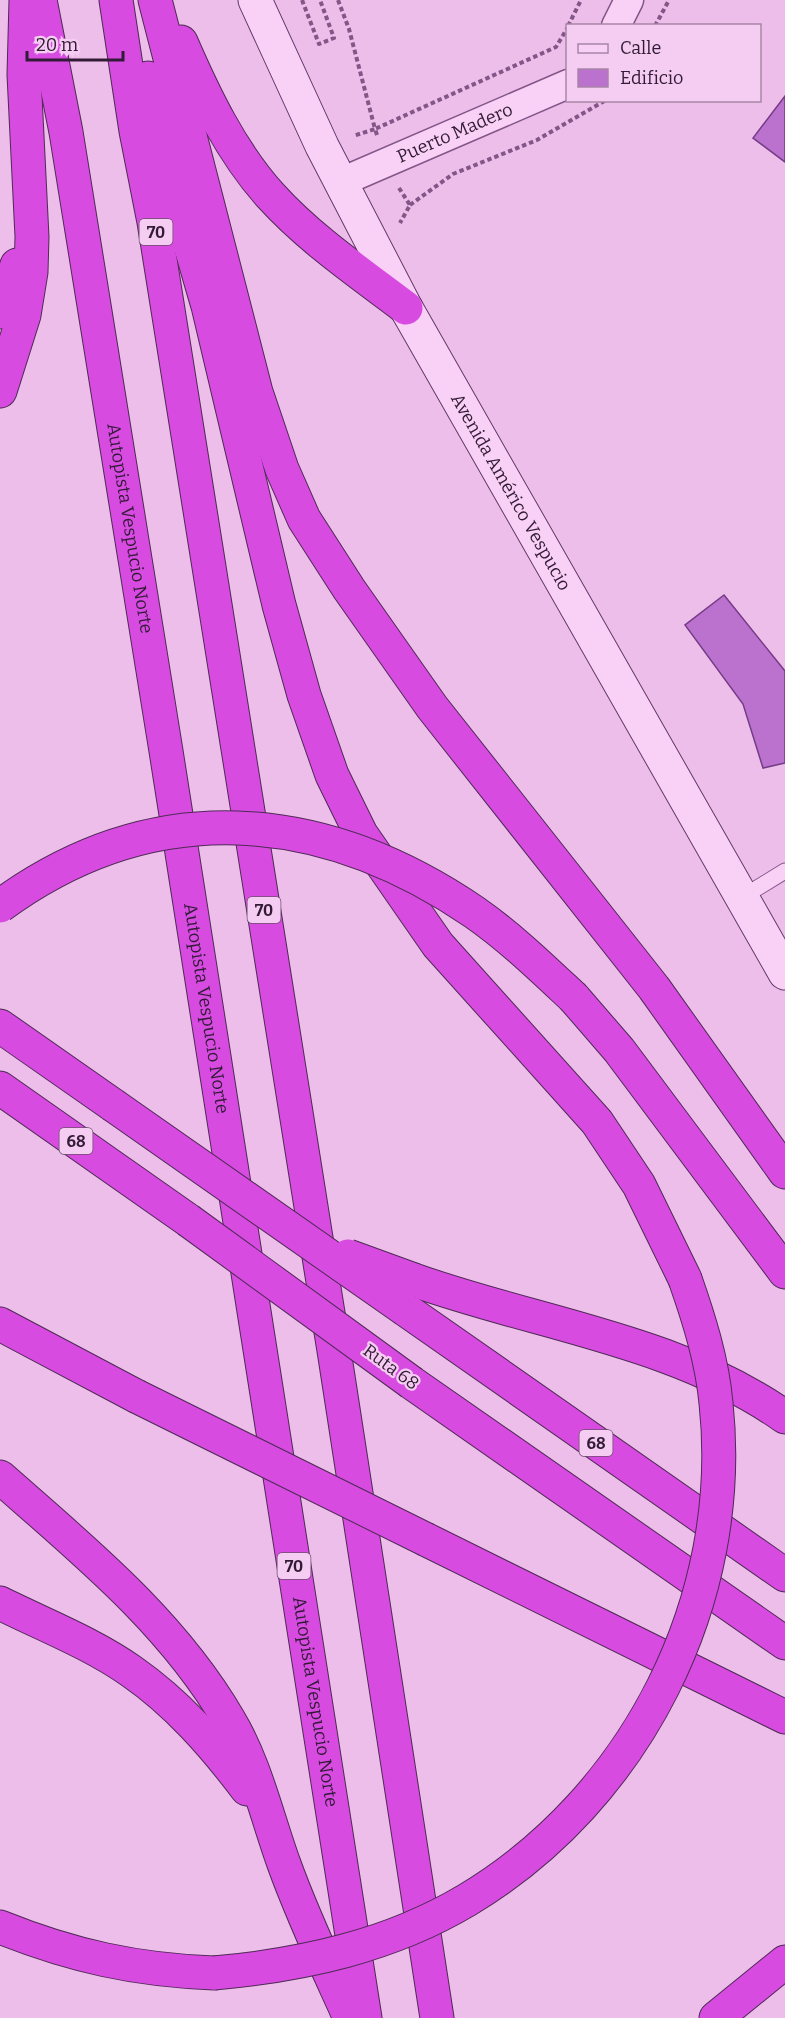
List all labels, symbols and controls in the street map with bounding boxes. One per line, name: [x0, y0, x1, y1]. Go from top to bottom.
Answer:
scale bar: [27, 24, 123, 62]
legend: [566, 24, 761, 102]
text: 20 m: [36, 34, 78, 56]
text: Calle: [620, 37, 661, 59]
text: Edificio: [620, 67, 683, 89]
street label: Puerto Madero: [394, 98, 516, 167]
road number: 70: [140, 219, 172, 245]
street label: Avenida Américo Vespucio: [446, 390, 576, 595]
street label: Autopista Vespucio Norte: [102, 421, 158, 635]
road number: 70: [248, 897, 280, 923]
street label: Autopista Vespucio Norte: [179, 901, 234, 1115]
road number: 68: [60, 1128, 92, 1154]
street label: Ruta 68: [359, 1339, 423, 1395]
road number: 68: [580, 1430, 612, 1456]
road number: 70: [278, 1553, 310, 1579]
street label: Autopista Vespucio Norte: [288, 1595, 343, 1809]

